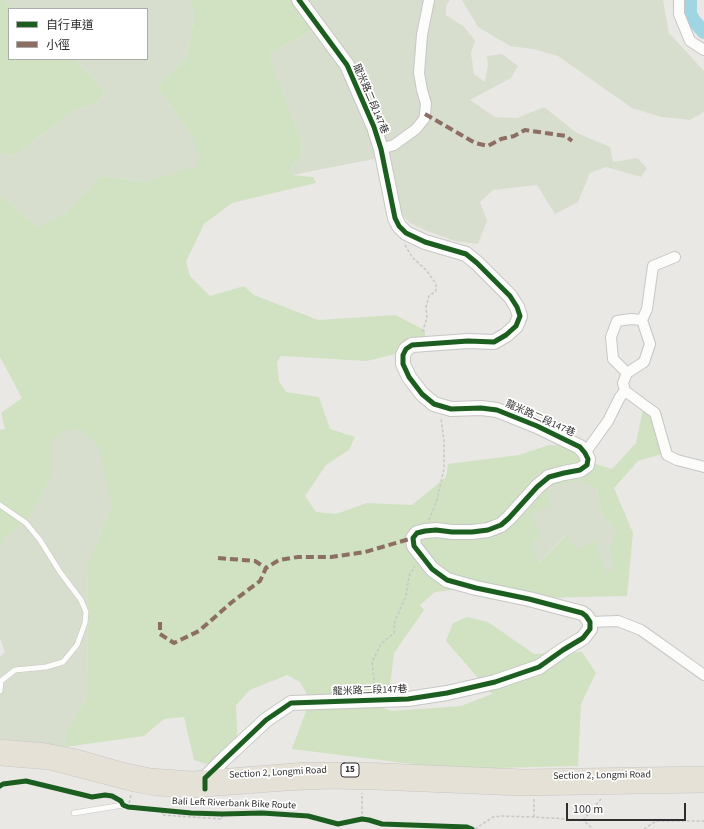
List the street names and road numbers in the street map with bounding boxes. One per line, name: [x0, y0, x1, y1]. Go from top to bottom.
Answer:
street label: 龍米路二段147巷: [350, 62, 390, 136]
street label: 龍米路二段147巷: [503, 398, 577, 440]
street label: 龍米路二段147巷: [332, 684, 408, 698]
road number: 15: [341, 763, 359, 777]
street label: Section 2, Longmi Road: [229, 764, 327, 782]
street label: Section 2, Longmi Road: [553, 769, 651, 783]
street label: Bali Left Riverbank Bike Route: [172, 796, 296, 812]

